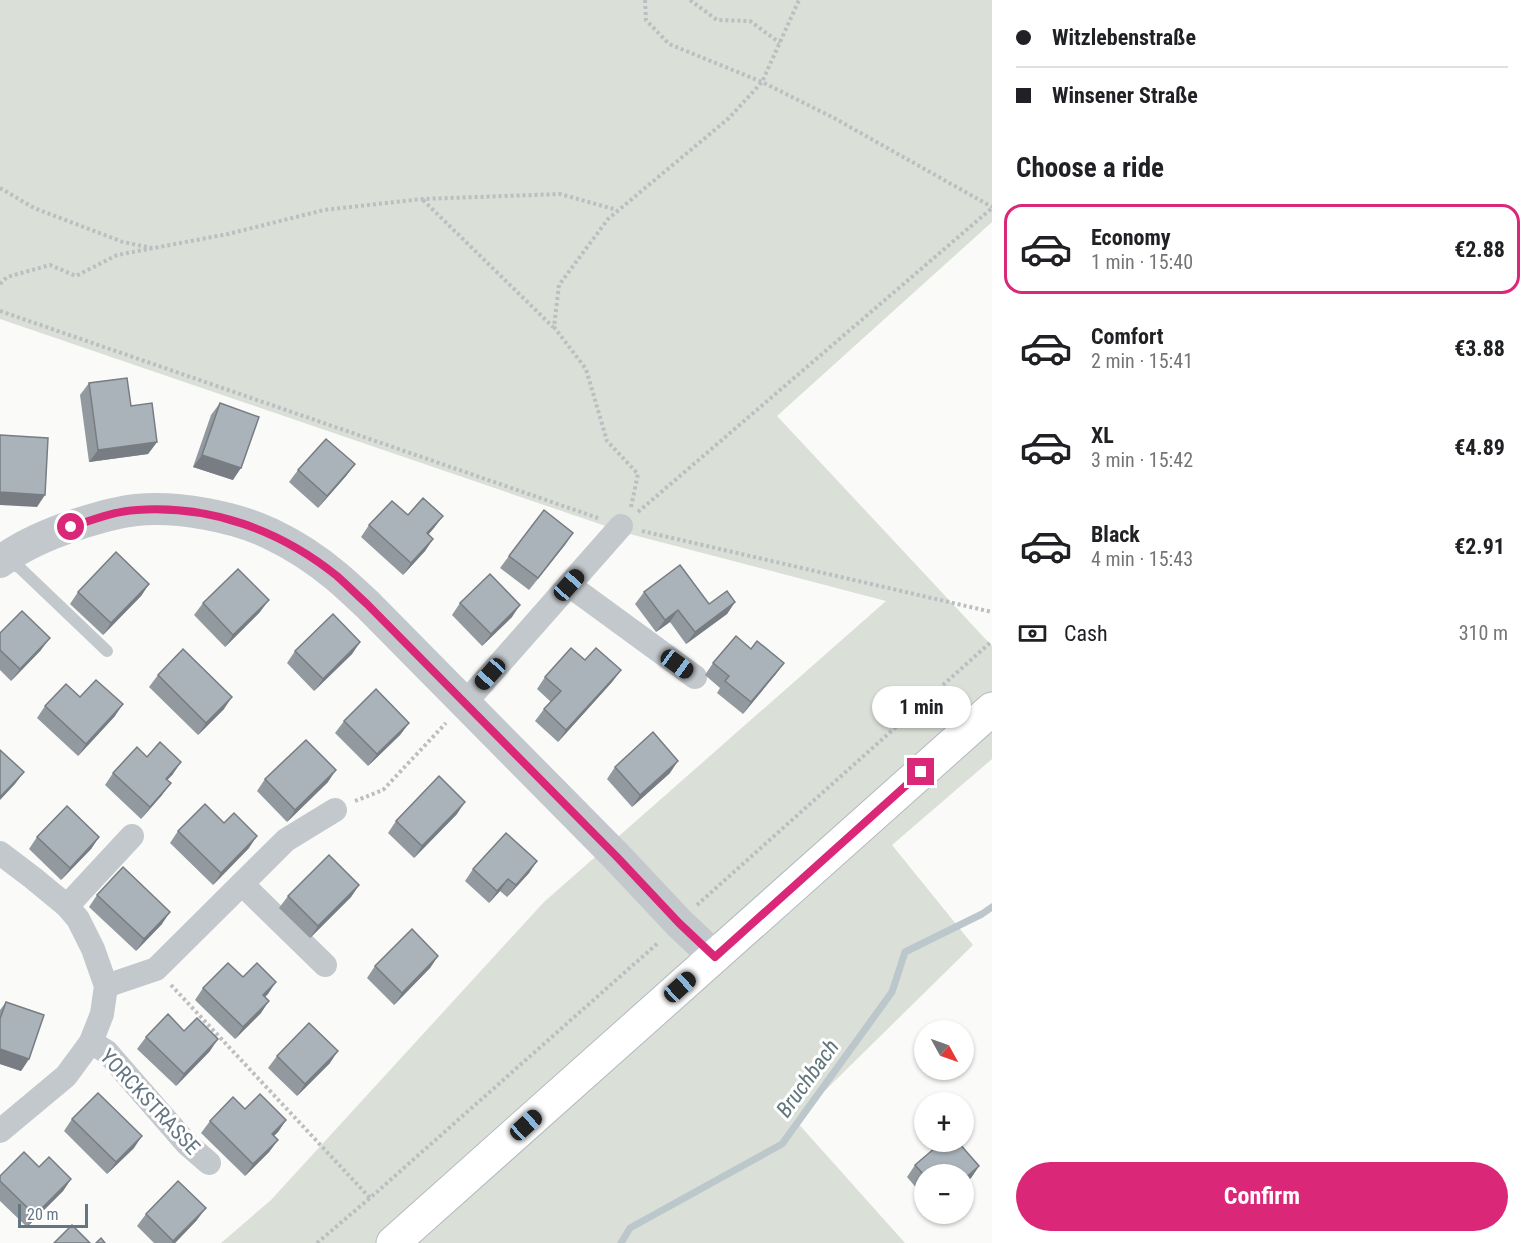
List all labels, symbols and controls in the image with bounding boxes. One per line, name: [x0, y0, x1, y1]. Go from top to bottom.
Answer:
text: Witzlebenstraße: [1052, 25, 1196, 50]
text: Winsener Straße: [1052, 83, 1198, 108]
text: Choose a ride: [1016, 152, 1164, 184]
icon: car: [1019, 222, 1073, 276]
text: Economy: [1091, 225, 1171, 250]
text: €2.88: [1454, 237, 1505, 262]
text: 1 min · 15:40: [1091, 250, 1193, 274]
icon: car: [1019, 321, 1073, 375]
text: Comfort: [1091, 324, 1164, 349]
text: €3.88: [1454, 336, 1505, 361]
text: 2 min · 15:41: [1091, 349, 1193, 373]
icon: car: [1019, 420, 1073, 474]
text: XL: [1091, 423, 1114, 448]
text: €4.89: [1454, 435, 1505, 460]
text: 3 min · 15:42: [1091, 448, 1193, 472]
route start: [57, 513, 84, 540]
icon: car: [1019, 519, 1073, 573]
text: Black: [1091, 522, 1140, 547]
text: €2.91: [1454, 534, 1505, 559]
text: 4 min · 15:43: [1091, 547, 1193, 571]
car: [550, 566, 588, 604]
icon: cash: [1016, 617, 1049, 650]
text: Cash: [1064, 621, 1108, 646]
text: 310 m: [1459, 621, 1508, 645]
car: [657, 646, 697, 682]
car: [471, 655, 509, 693]
callout: 1 min: [872, 685, 970, 727]
text: 1 min: [899, 695, 944, 719]
route end: [907, 758, 934, 785]
car: [661, 968, 699, 1006]
north arrow: [914, 1020, 974, 1080]
map controls: [914, 1020, 974, 1224]
water label: Bruchbach: [771, 1035, 844, 1122]
street label: YORCKSTRASSE: [95, 1044, 205, 1160]
button: +: [914, 1092, 974, 1152]
car: [507, 1106, 545, 1144]
button: Confirm: [1016, 1162, 1508, 1231]
button: −: [914, 1164, 974, 1224]
scale bar: [18, 1201, 88, 1228]
text: 20 m: [27, 1205, 59, 1224]

